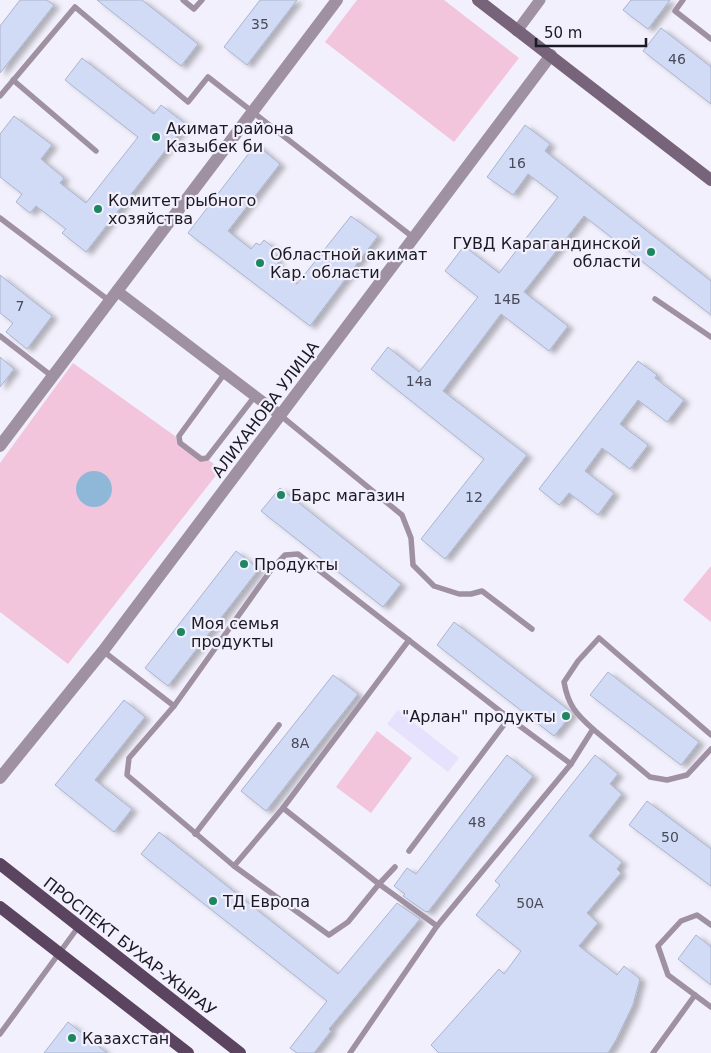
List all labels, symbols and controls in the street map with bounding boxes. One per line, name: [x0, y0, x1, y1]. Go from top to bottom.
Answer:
scale bar: [536, 15, 646, 47]
house number: 35: [251, 16, 269, 32]
text: 50 m: [544, 24, 582, 42]
house number: 46: [668, 51, 686, 67]
place label: Акимат района Казыбек би: [166, 119, 294, 156]
marker: Акимат района Казыбек би: [150, 131, 162, 143]
house number: 16: [508, 155, 526, 171]
place label: Комитет рыбного хозяйства: [108, 191, 256, 228]
marker: Комитет рыбного хозяйства: [92, 203, 104, 215]
place label: ГУВД Карагандинской области: [453, 234, 641, 271]
place label: Областной акимат Кар. области: [270, 245, 427, 282]
marker: ГУВД Карагандинской области: [645, 246, 657, 258]
marker: Областной акимат Кар. области: [254, 257, 266, 269]
house number: 14Б: [493, 291, 521, 307]
house number: 7: [16, 298, 24, 314]
street label: АЛИХАНОВА УЛИЦА: [208, 337, 323, 481]
house number: 14а: [406, 373, 432, 389]
place label: Барс магазин: [291, 486, 405, 505]
marker: Барс магазин: [275, 489, 287, 501]
house number: 12: [465, 489, 483, 505]
place label: Продукты: [254, 555, 338, 574]
marker: Продукты: [238, 558, 250, 570]
place label: Моя семья продукты: [191, 614, 279, 651]
marker: Моя семья продукты: [175, 626, 187, 638]
place label: "Арлан" продукты: [402, 707, 556, 726]
marker: "Арлан" продукты: [560, 710, 572, 722]
house number: 8А: [291, 735, 310, 751]
house number: 48: [468, 814, 486, 830]
house number: 50: [661, 829, 679, 845]
street label: ПРОСПЕКТ БУХАР-ЖЫРАУ: [40, 873, 220, 1020]
place label: ТД Европа: [222, 892, 310, 911]
marker: ТД Европа: [207, 895, 219, 907]
house number: 50А: [516, 895, 544, 911]
place label: Казахстан: [82, 1029, 169, 1048]
marker: Казахстан: [66, 1032, 78, 1044]

